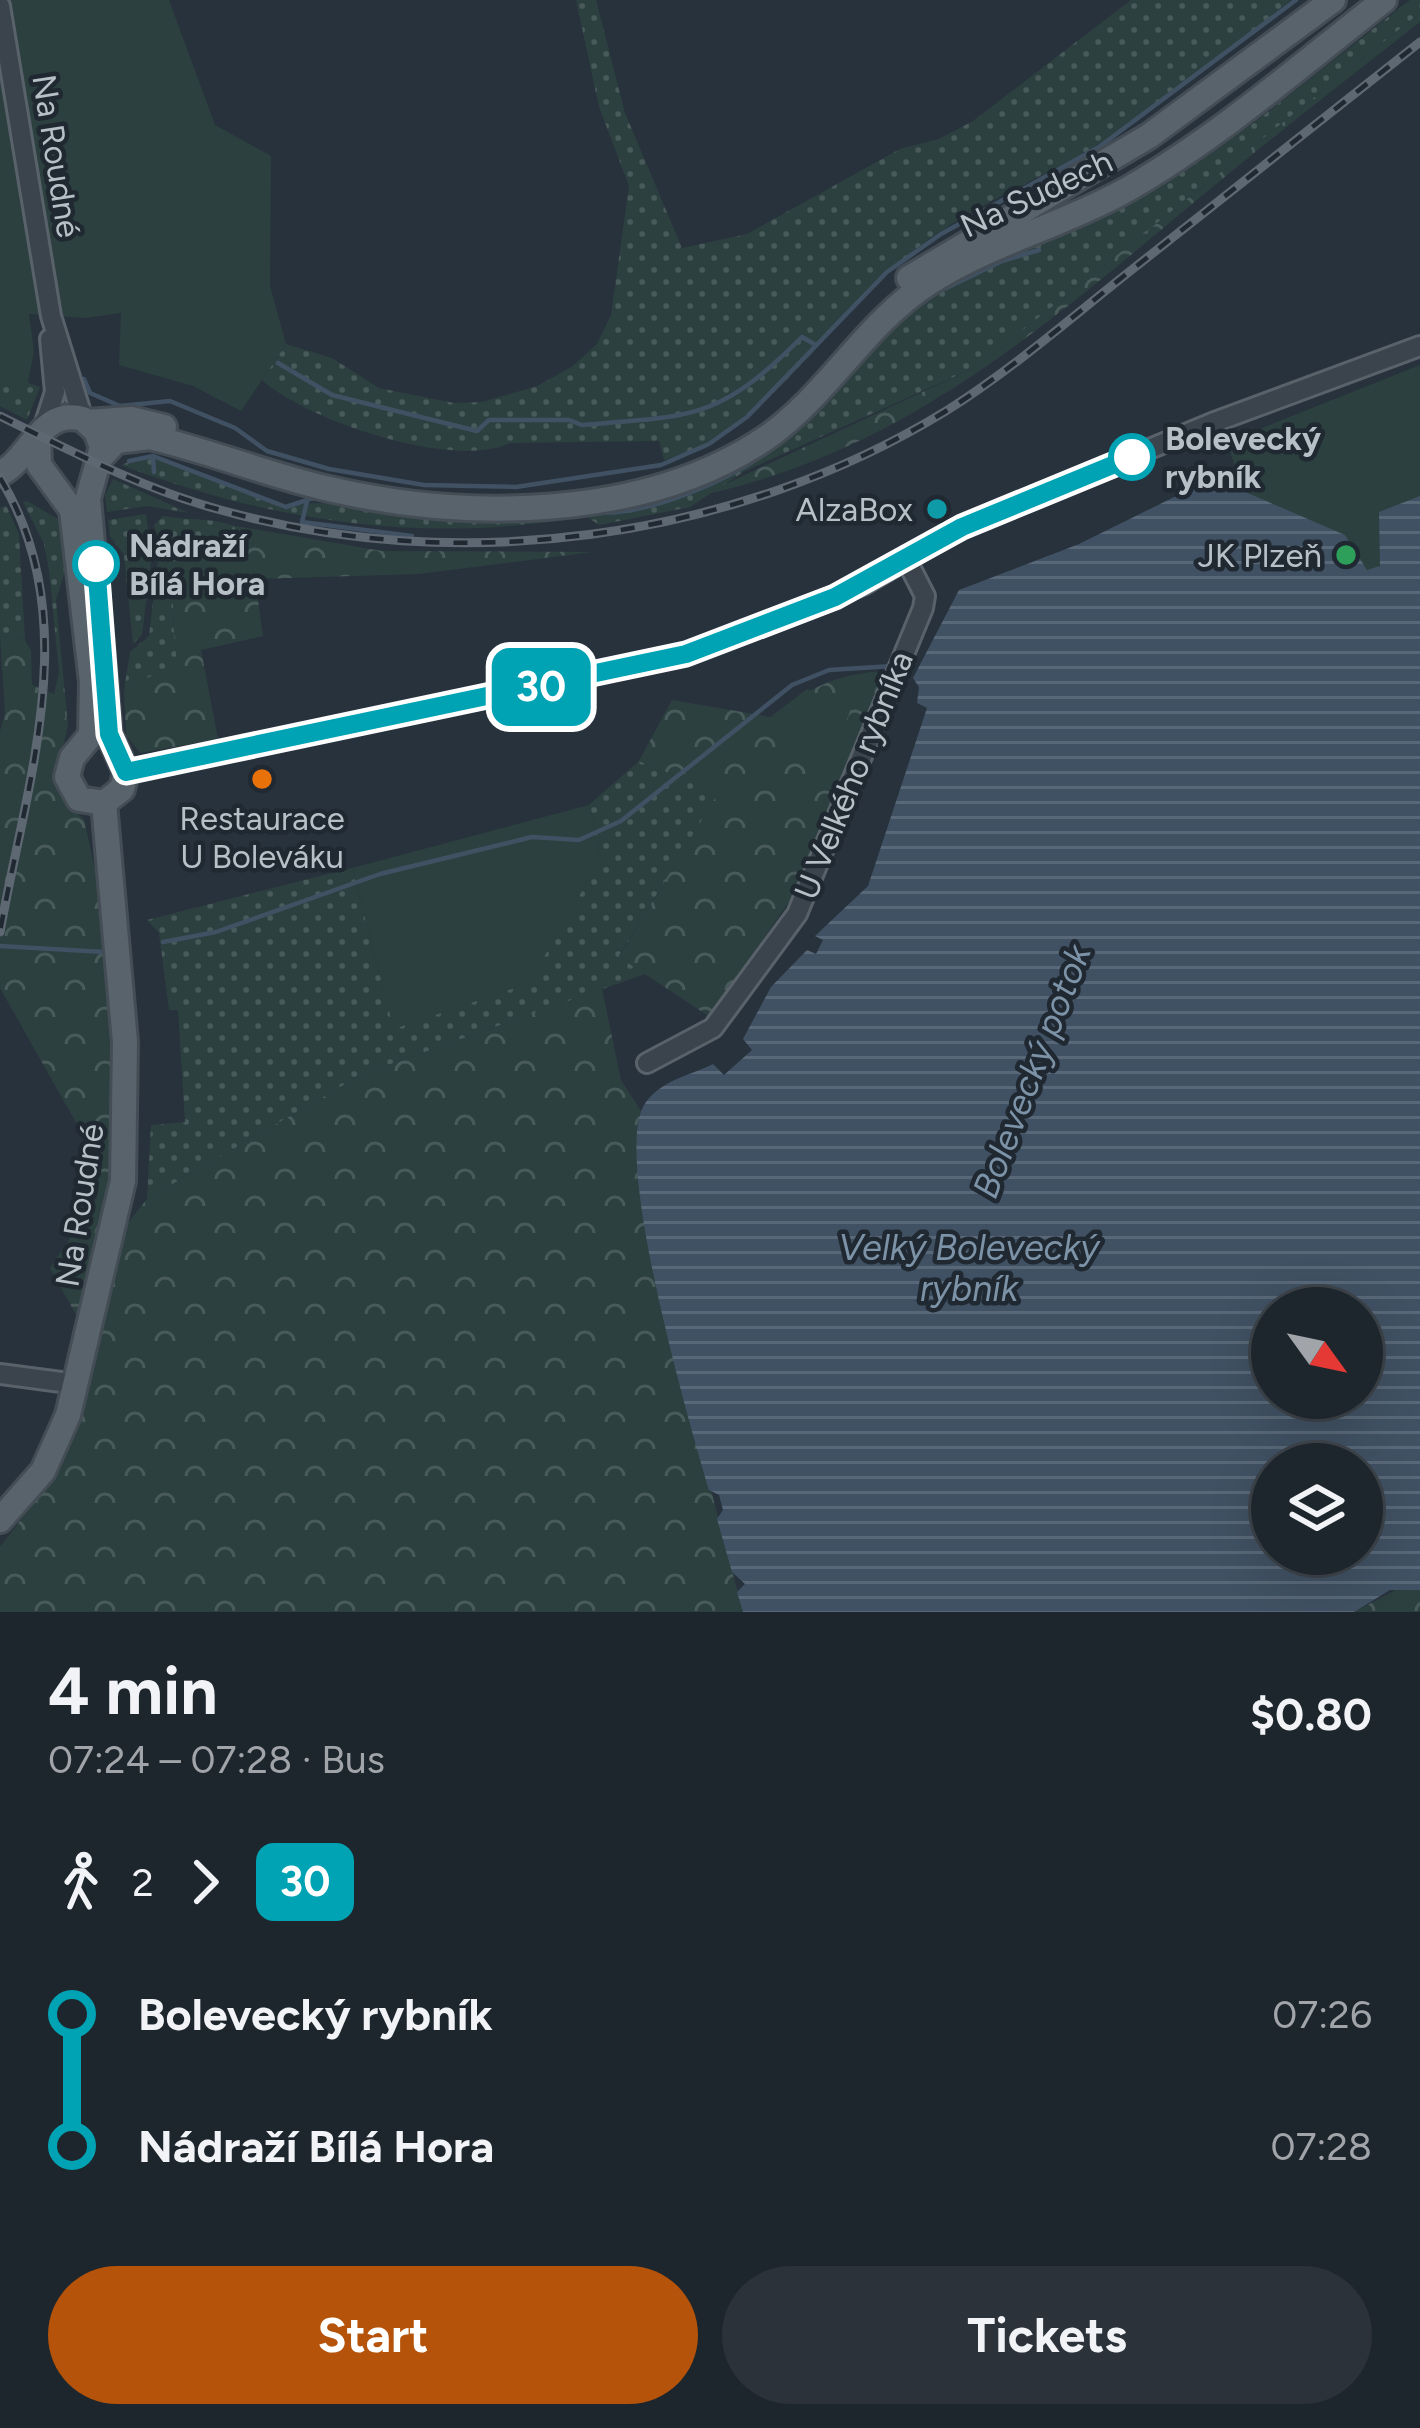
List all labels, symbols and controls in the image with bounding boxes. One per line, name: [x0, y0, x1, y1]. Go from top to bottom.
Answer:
street label: Na Roudné: [24, 72, 89, 240]
street label: Na Sudech: [954, 141, 1118, 246]
place label: Bolevecký rybník: [1165, 419, 1321, 496]
marker: Bolevecký rybník: [1110, 435, 1154, 479]
place label: AlzaBox: [796, 490, 913, 529]
marker: AlzaBox: [924, 496, 950, 522]
place label: Nádraží Bílá Hora: [129, 526, 265, 603]
place label: JK Plzeň: [1198, 536, 1322, 575]
marker: Nádraží Bílá Hora: [74, 542, 118, 586]
marker: JK Plzeň: [1333, 542, 1359, 568]
street label: U Velkého rybníka: [786, 645, 921, 905]
line badge: 30: [487, 648, 595, 726]
text: 30: [516, 661, 566, 712]
marker: Restaurace U Boleváku: [249, 766, 275, 792]
place label: Restaurace U Boleváku: [179, 799, 345, 876]
water label: Bolevecký potok: [963, 937, 1100, 1204]
street label: Na Roudné: [47, 1121, 112, 1289]
water label: Velký Bolevecký rybník: [839, 1226, 1102, 1310]
north arrow: [1251, 1287, 1383, 1419]
map controls: [1251, 1287, 1383, 1575]
button: layers: [1251, 1443, 1383, 1575]
text: 4 min: [48, 1651, 218, 1731]
text: $0.80: [1250, 1687, 1372, 1741]
text: 07:24 – 07:28 · Bus: [48, 1736, 385, 1783]
icon: walk: [48, 1849, 114, 1915]
icon: forward: [172, 1849, 238, 1915]
text: 30: [280, 1856, 330, 1907]
text: 2: [132, 1859, 154, 1906]
text: Bolevecký rybník: [138, 1987, 493, 2041]
text: 07:26: [1272, 1991, 1372, 2038]
text: Nádraží Bílá Hora: [138, 2119, 494, 2173]
text: 07:28: [1270, 2123, 1372, 2170]
button: Start: [48, 2266, 698, 2404]
button: Tickets: [722, 2266, 1372, 2404]

